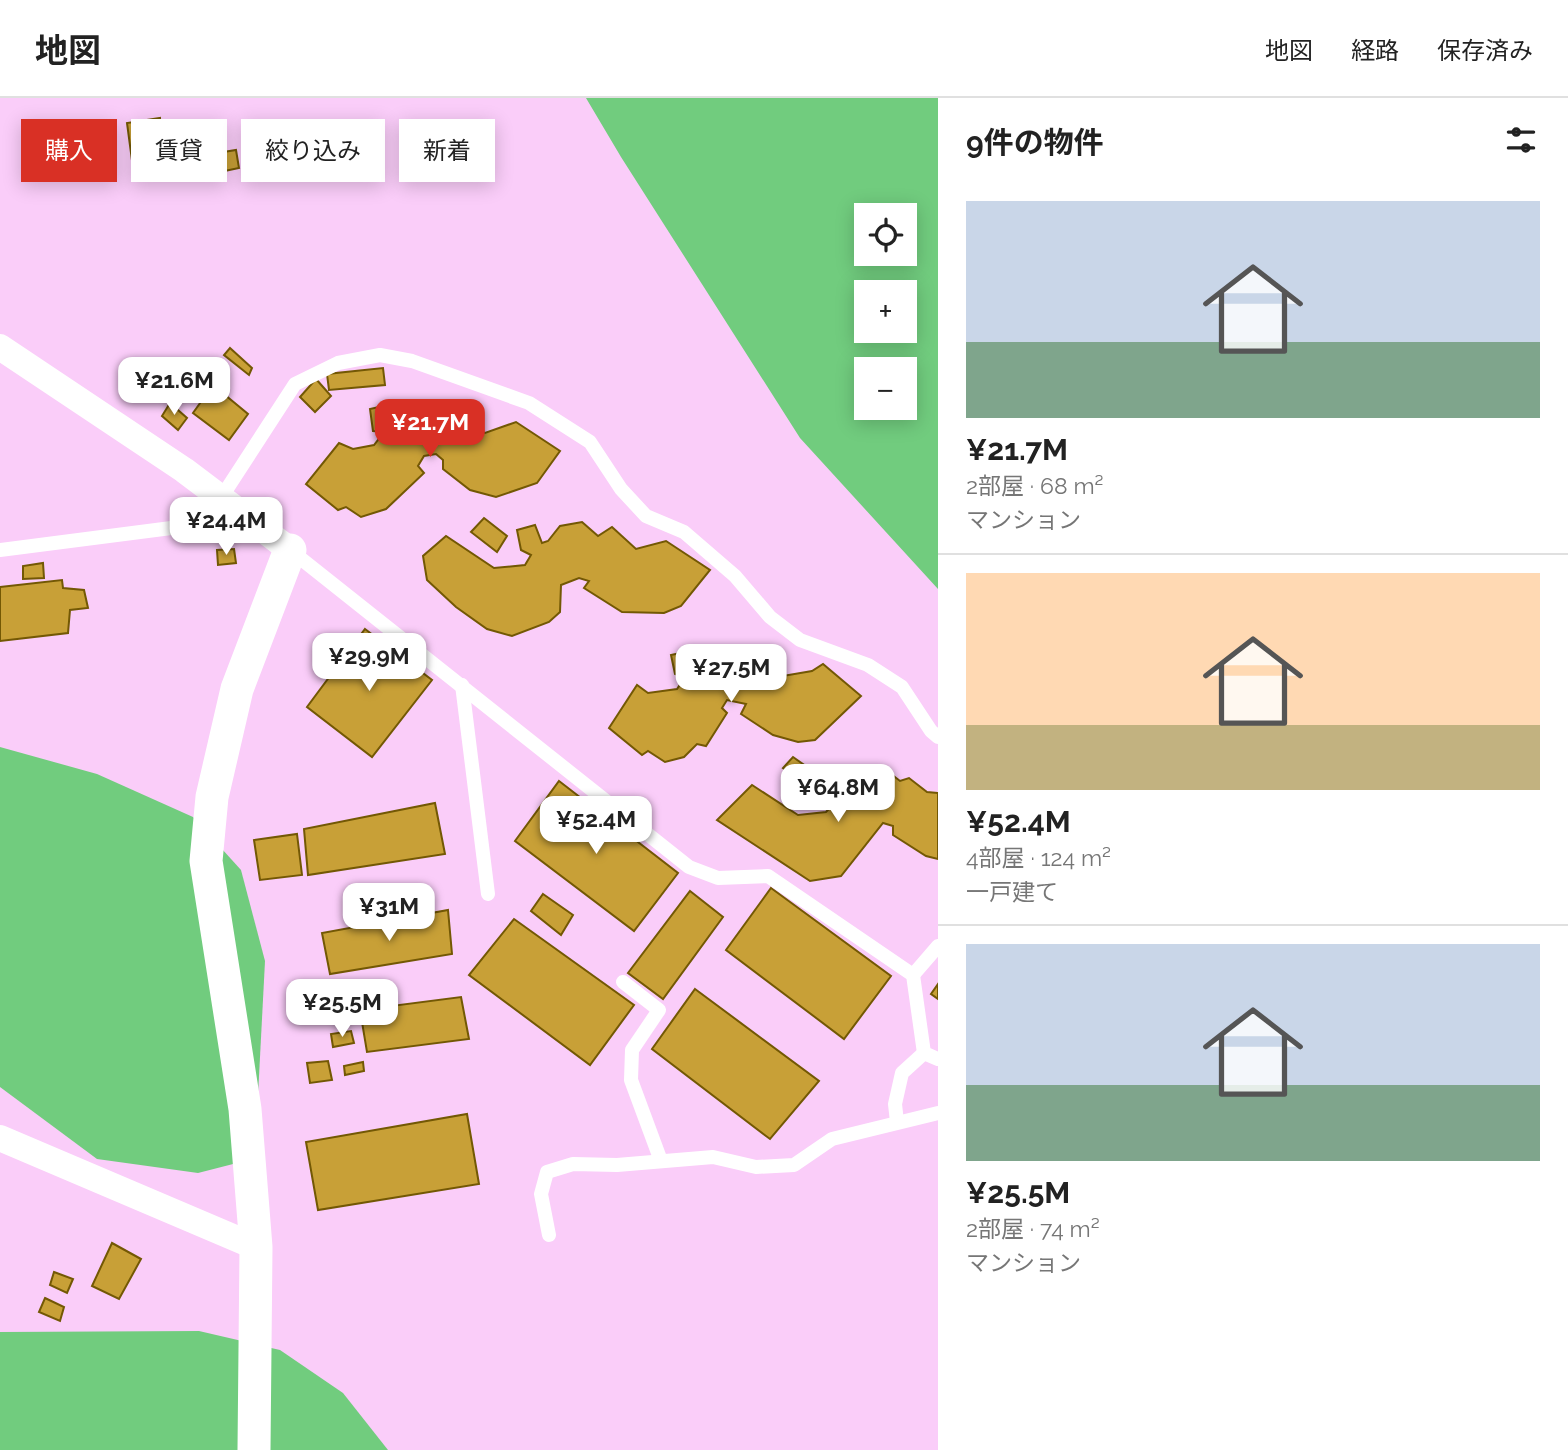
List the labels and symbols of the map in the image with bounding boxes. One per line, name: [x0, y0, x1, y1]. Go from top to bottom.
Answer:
pin: ¥21.6M: [117, 358, 231, 417]
pin: ¥21.7M: [373, 400, 487, 459]
pin: ¥24.4M: [169, 498, 283, 557]
pin: ¥29.9M: [312, 634, 426, 693]
pin: ¥27.5M: [674, 644, 788, 704]
pin: ¥64.8M: [781, 764, 895, 824]
pin: ¥52.4M: [539, 796, 653, 856]
pin: ¥31M: [348, 884, 430, 943]
pin: ¥25.5M: [285, 979, 399, 1039]

